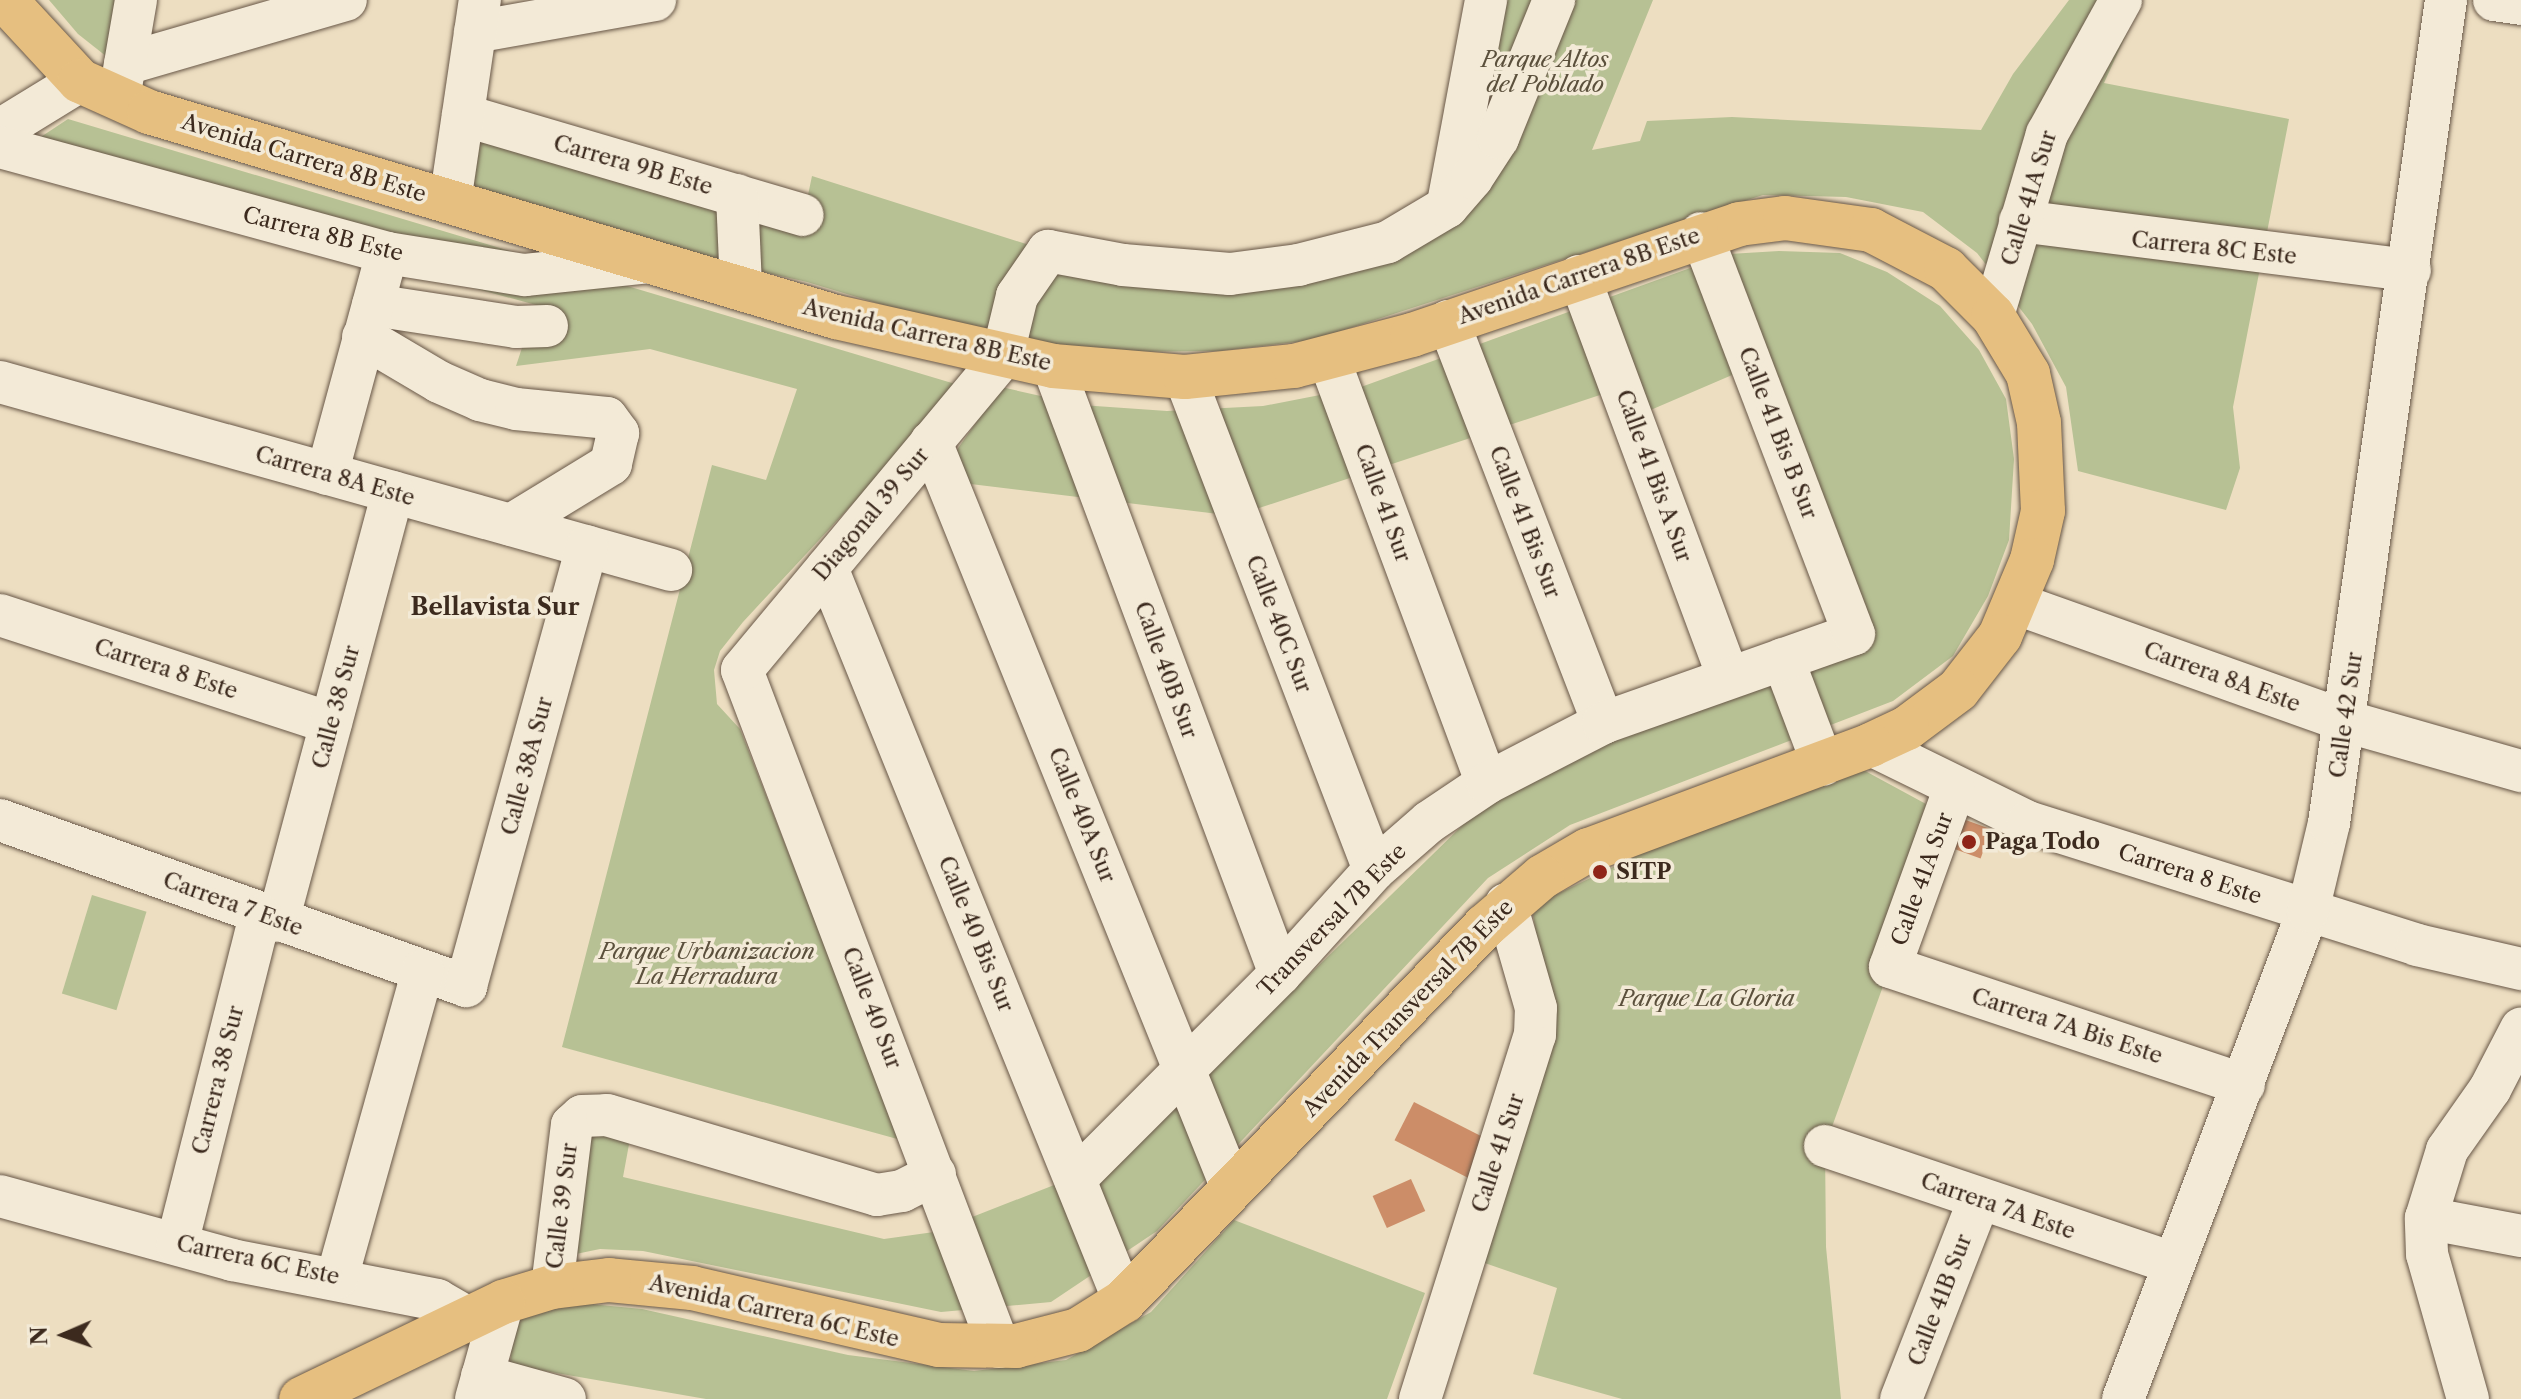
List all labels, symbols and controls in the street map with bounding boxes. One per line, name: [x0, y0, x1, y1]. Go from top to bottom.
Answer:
park label: Parque Altos del Poblado: [1481, 46, 1609, 98]
street label: Avenida Carrera 8B Este: [178, 108, 430, 208]
street label: Calle 41A Sur: [1996, 127, 2062, 269]
street label: Carrera 9B Este: [550, 130, 716, 200]
street label: Carrera 8B Este: [240, 201, 406, 267]
street label: Avenida Carrera 8B Este: [1454, 222, 1704, 330]
street label: Carrera 8C Este: [2130, 226, 2298, 270]
street label: Avenida Carrera 8B Este: [800, 293, 1054, 377]
street label: Calle 41 Bis B Sur: [1733, 343, 1823, 523]
street label: Calle 41 Bis A Sur: [1610, 385, 1698, 567]
street label: Carrera 8A Este: [252, 440, 418, 512]
street label: Calle 41 Sur: [1349, 440, 1417, 566]
street label: Diagonal 39 Sur: [808, 442, 934, 586]
street label: Calle 41 Bis Sur: [1484, 442, 1566, 602]
street label: Calle 40C Sur: [1241, 551, 1317, 697]
district label: Bellavista Sur: [410, 593, 580, 621]
street label: Calle 40B Sur: [1129, 598, 1203, 742]
street label: Carrera 8 Este: [91, 633, 241, 705]
street label: Carrera 8A Este: [2140, 636, 2304, 718]
street label: Calle 38 Sur: [307, 642, 365, 772]
street label: Calle 42 Sur: [2324, 650, 2368, 780]
street label: Calle 38A Sur: [496, 693, 558, 839]
street label: Calle 40A Sur: [1043, 743, 1121, 887]
street label: Calle 41A Sur: [1885, 808, 1959, 950]
place label: Paga Todo: [1985, 829, 2101, 855]
marker: Paga Todo: [1960, 833, 1978, 851]
street label: Transversal 7B Este: [1252, 838, 1412, 1002]
street label: Carrera 8 Este: [2115, 838, 2265, 910]
street label: Calle 40 Bis Sur: [933, 852, 1019, 1016]
place label: SITP: [1616, 859, 1671, 885]
marker: SITP: [1591, 863, 1609, 881]
street label: Carrera 7 Este: [159, 866, 307, 942]
street label: Avenida Transversal 7B Este: [1297, 894, 1519, 1122]
park label: Parque Urbanizacion La Herradura: [599, 938, 815, 990]
street label: Calle 40 Sur: [837, 943, 907, 1073]
street label: Carrera 7A Bis Este: [1968, 983, 2166, 1069]
park label: Parque La Gloria: [1619, 986, 1795, 1012]
street label: Carrera 38 Sur: [187, 1003, 249, 1157]
street label: Calle 41 Sur: [1466, 1090, 1530, 1216]
street label: Calle 39 Sur: [541, 1142, 583, 1270]
street label: Carrera 7A Este: [1917, 1167, 2079, 1245]
street label: Carrera 6C Este: [174, 1230, 342, 1290]
street label: Calle 41B Sur: [1903, 1230, 1977, 1370]
street label: Avenida Carrera 6C Este: [646, 1269, 902, 1353]
north arrow: [24, 1295, 104, 1375]
text: N: [26, 1326, 53, 1346]

